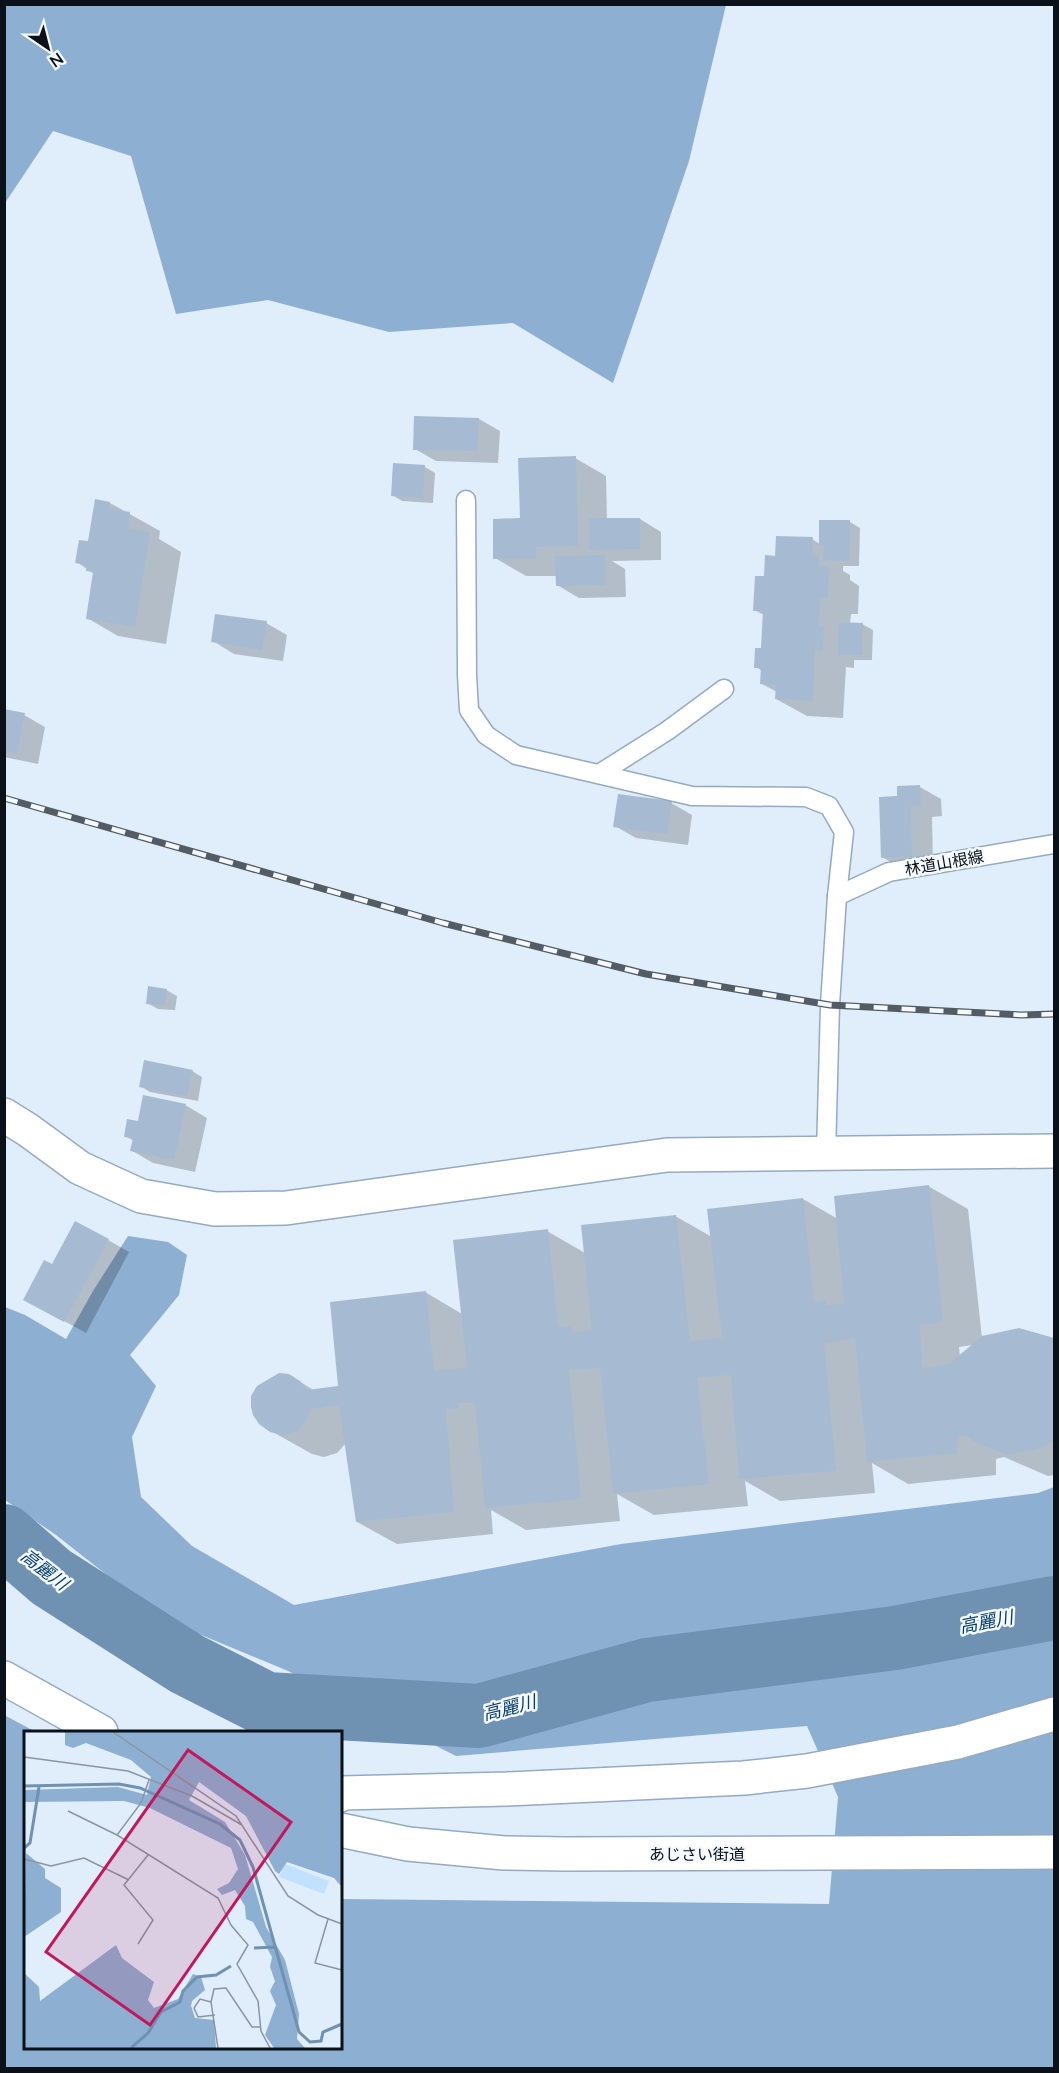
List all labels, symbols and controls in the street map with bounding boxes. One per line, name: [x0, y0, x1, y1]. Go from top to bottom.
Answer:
north arrow: [18, 18, 78, 78]
text: N: [46, 49, 67, 72]
street label: 林道山根線: [903, 846, 985, 878]
water label: 高麗川: [17, 1544, 75, 1596]
water label: 高麗川: [957, 1605, 1017, 1637]
water label: 高麗川: [480, 1689, 540, 1724]
inset map: [24, 1731, 342, 2049]
street label: あじさい街道: [649, 1844, 745, 1863]

